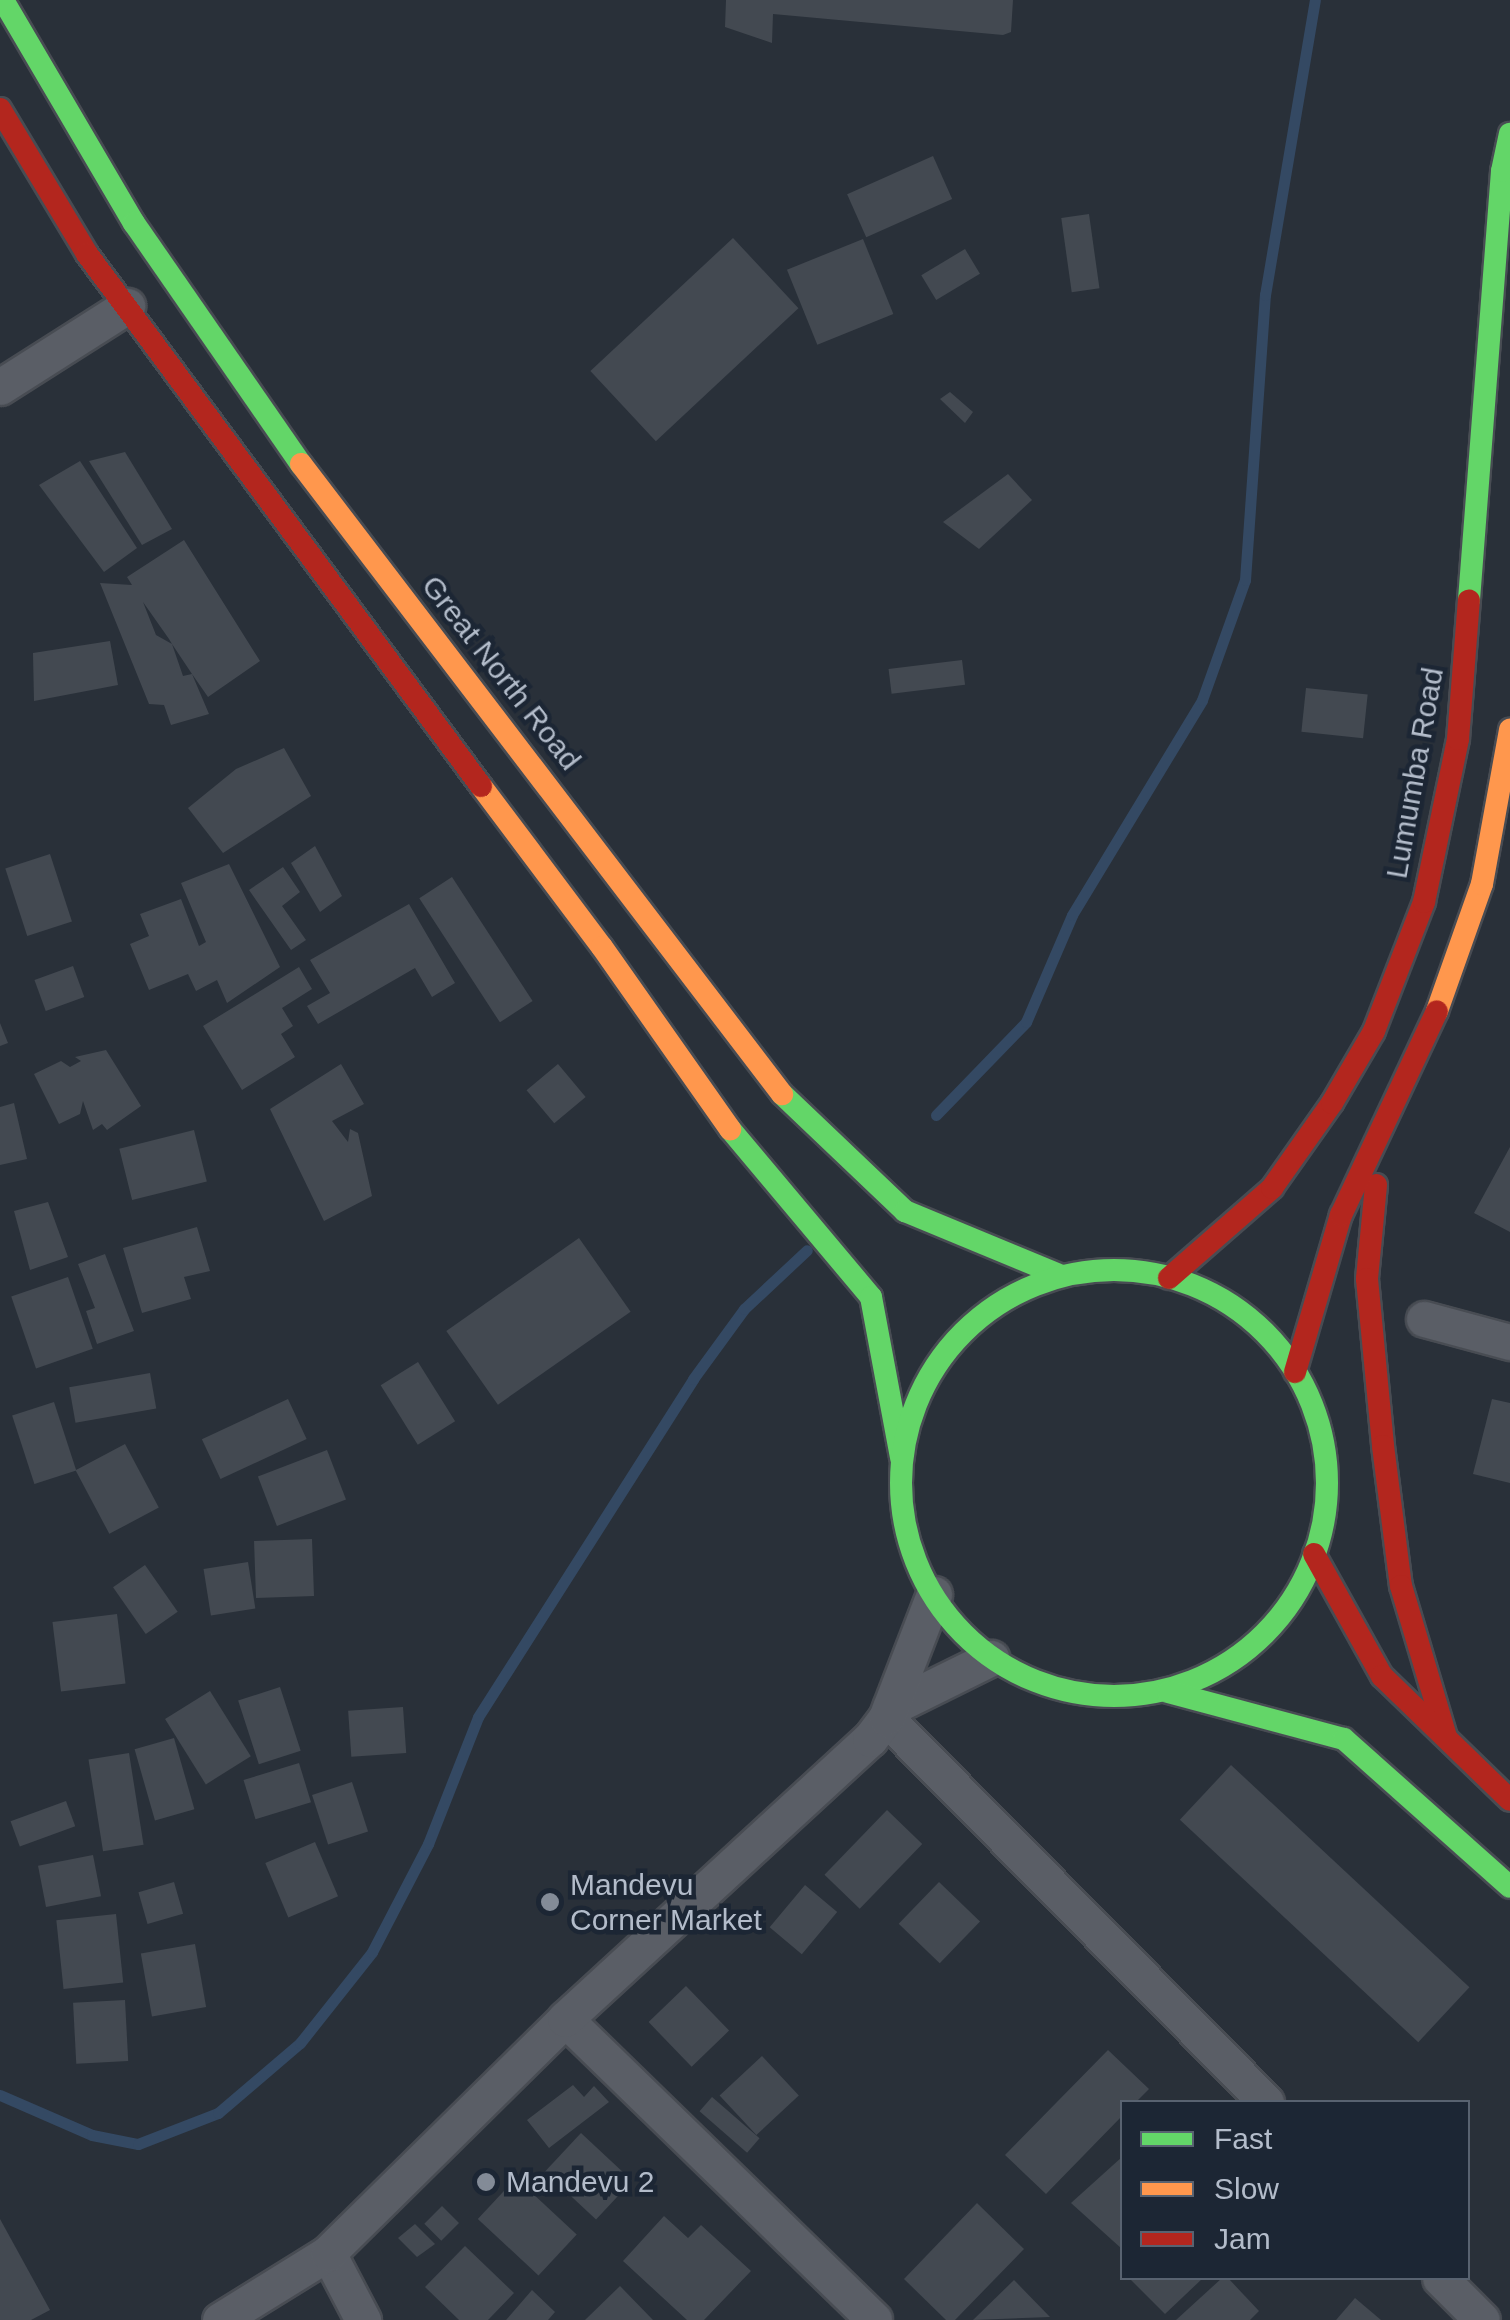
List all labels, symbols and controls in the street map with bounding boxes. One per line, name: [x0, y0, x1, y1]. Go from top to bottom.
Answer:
street label: Great North Road: [414, 569, 588, 777]
street label: Lumumba Road: [1379, 665, 1451, 881]
place label: Mandevu Corner Market: [570, 1867, 762, 1938]
marker: Mandevu Corner Market: [539, 1891, 561, 1913]
legend: [1120, 2100, 1470, 2280]
text: Fast: [1214, 2122, 1272, 2155]
place label: Mandevu 2: [506, 2164, 654, 2200]
marker: Mandevu 2: [475, 2171, 497, 2193]
text: Slow: [1214, 2172, 1279, 2205]
text: Jam: [1214, 2222, 1271, 2255]

